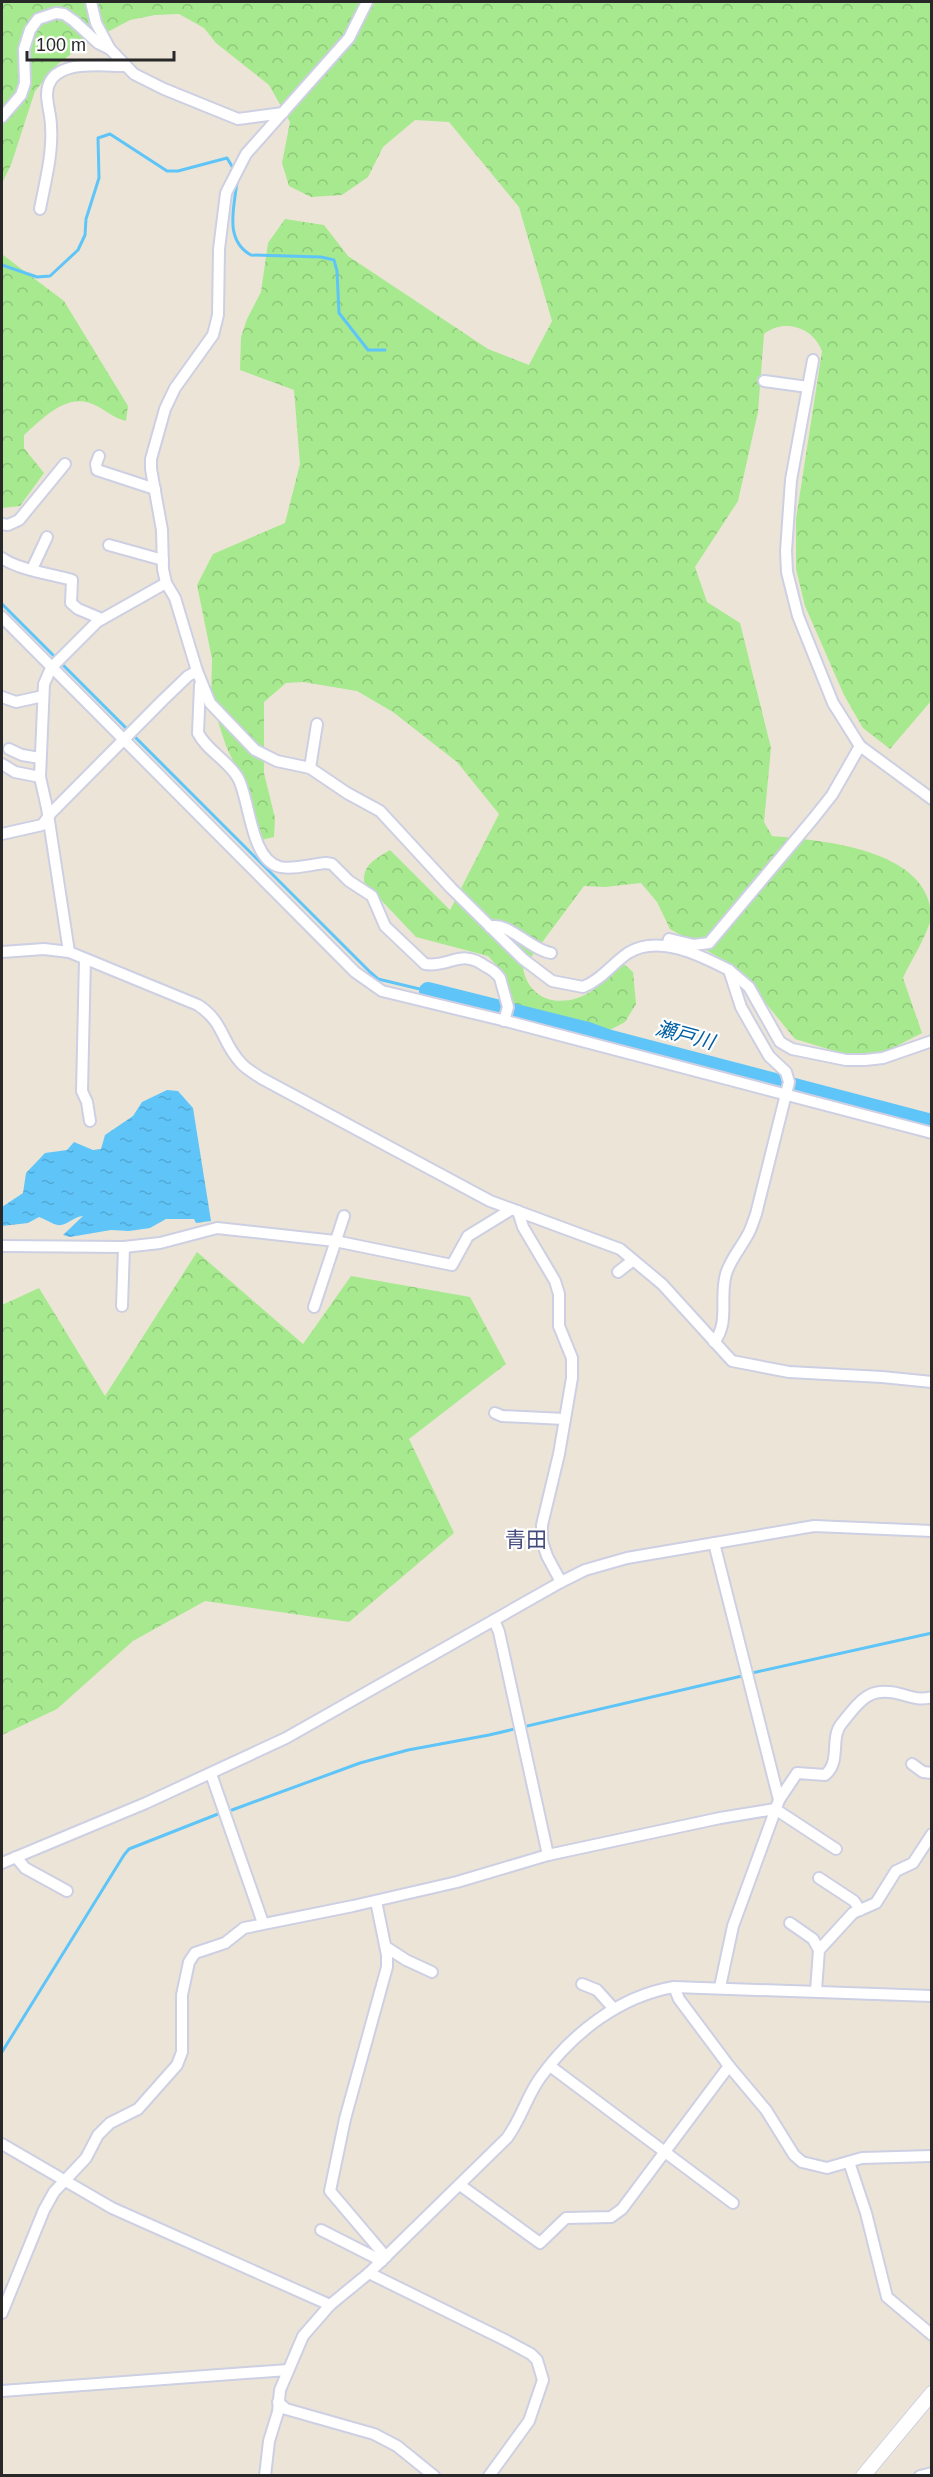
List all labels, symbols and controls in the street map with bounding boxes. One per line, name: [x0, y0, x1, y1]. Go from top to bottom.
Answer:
scale bar: [27, 24, 174, 62]
text: 100 m: [36, 35, 86, 55]
water label: 瀬戸川: [653, 1017, 719, 1054]
district label: 青田: [505, 1528, 547, 1551]

